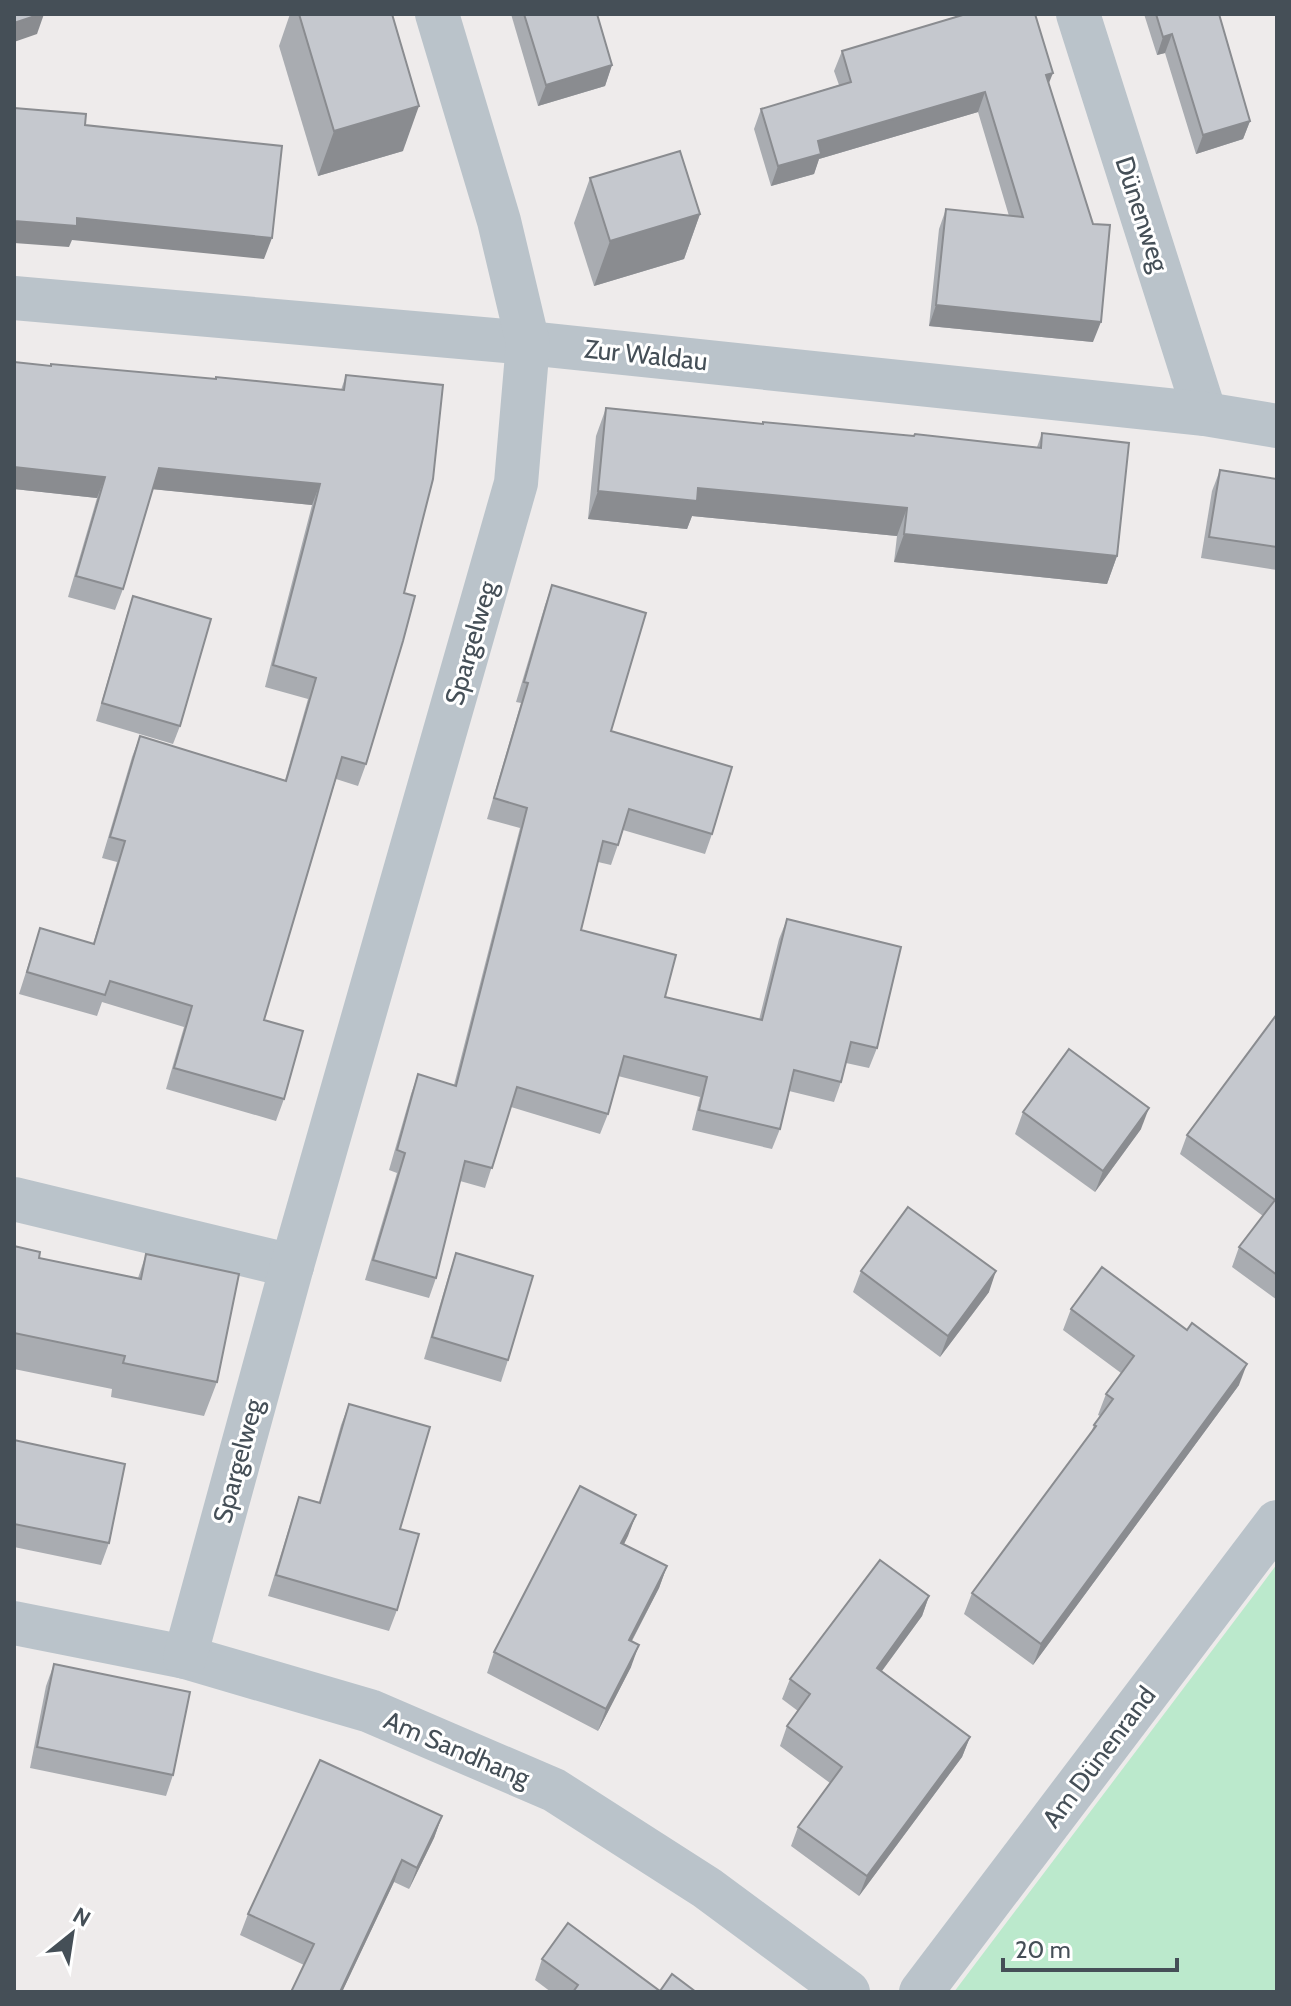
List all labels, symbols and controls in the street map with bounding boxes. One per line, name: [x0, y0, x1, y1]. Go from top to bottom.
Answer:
street label: Dünenweg: [1108, 152, 1176, 277]
street label: Zur Waldau: [583, 333, 709, 377]
street label: Spargelweg: [438, 576, 504, 709]
street label: Spargelweg: [206, 1394, 270, 1527]
street label: Am Dünenrand: [1035, 1680, 1163, 1834]
street label: Am Sandhang: [379, 1704, 536, 1794]
north arrow: [32, 1894, 112, 1974]
text: N: [68, 1902, 95, 1933]
scale bar: [1003, 1922, 1177, 1972]
text: 20 m: [1015, 1935, 1071, 1964]

